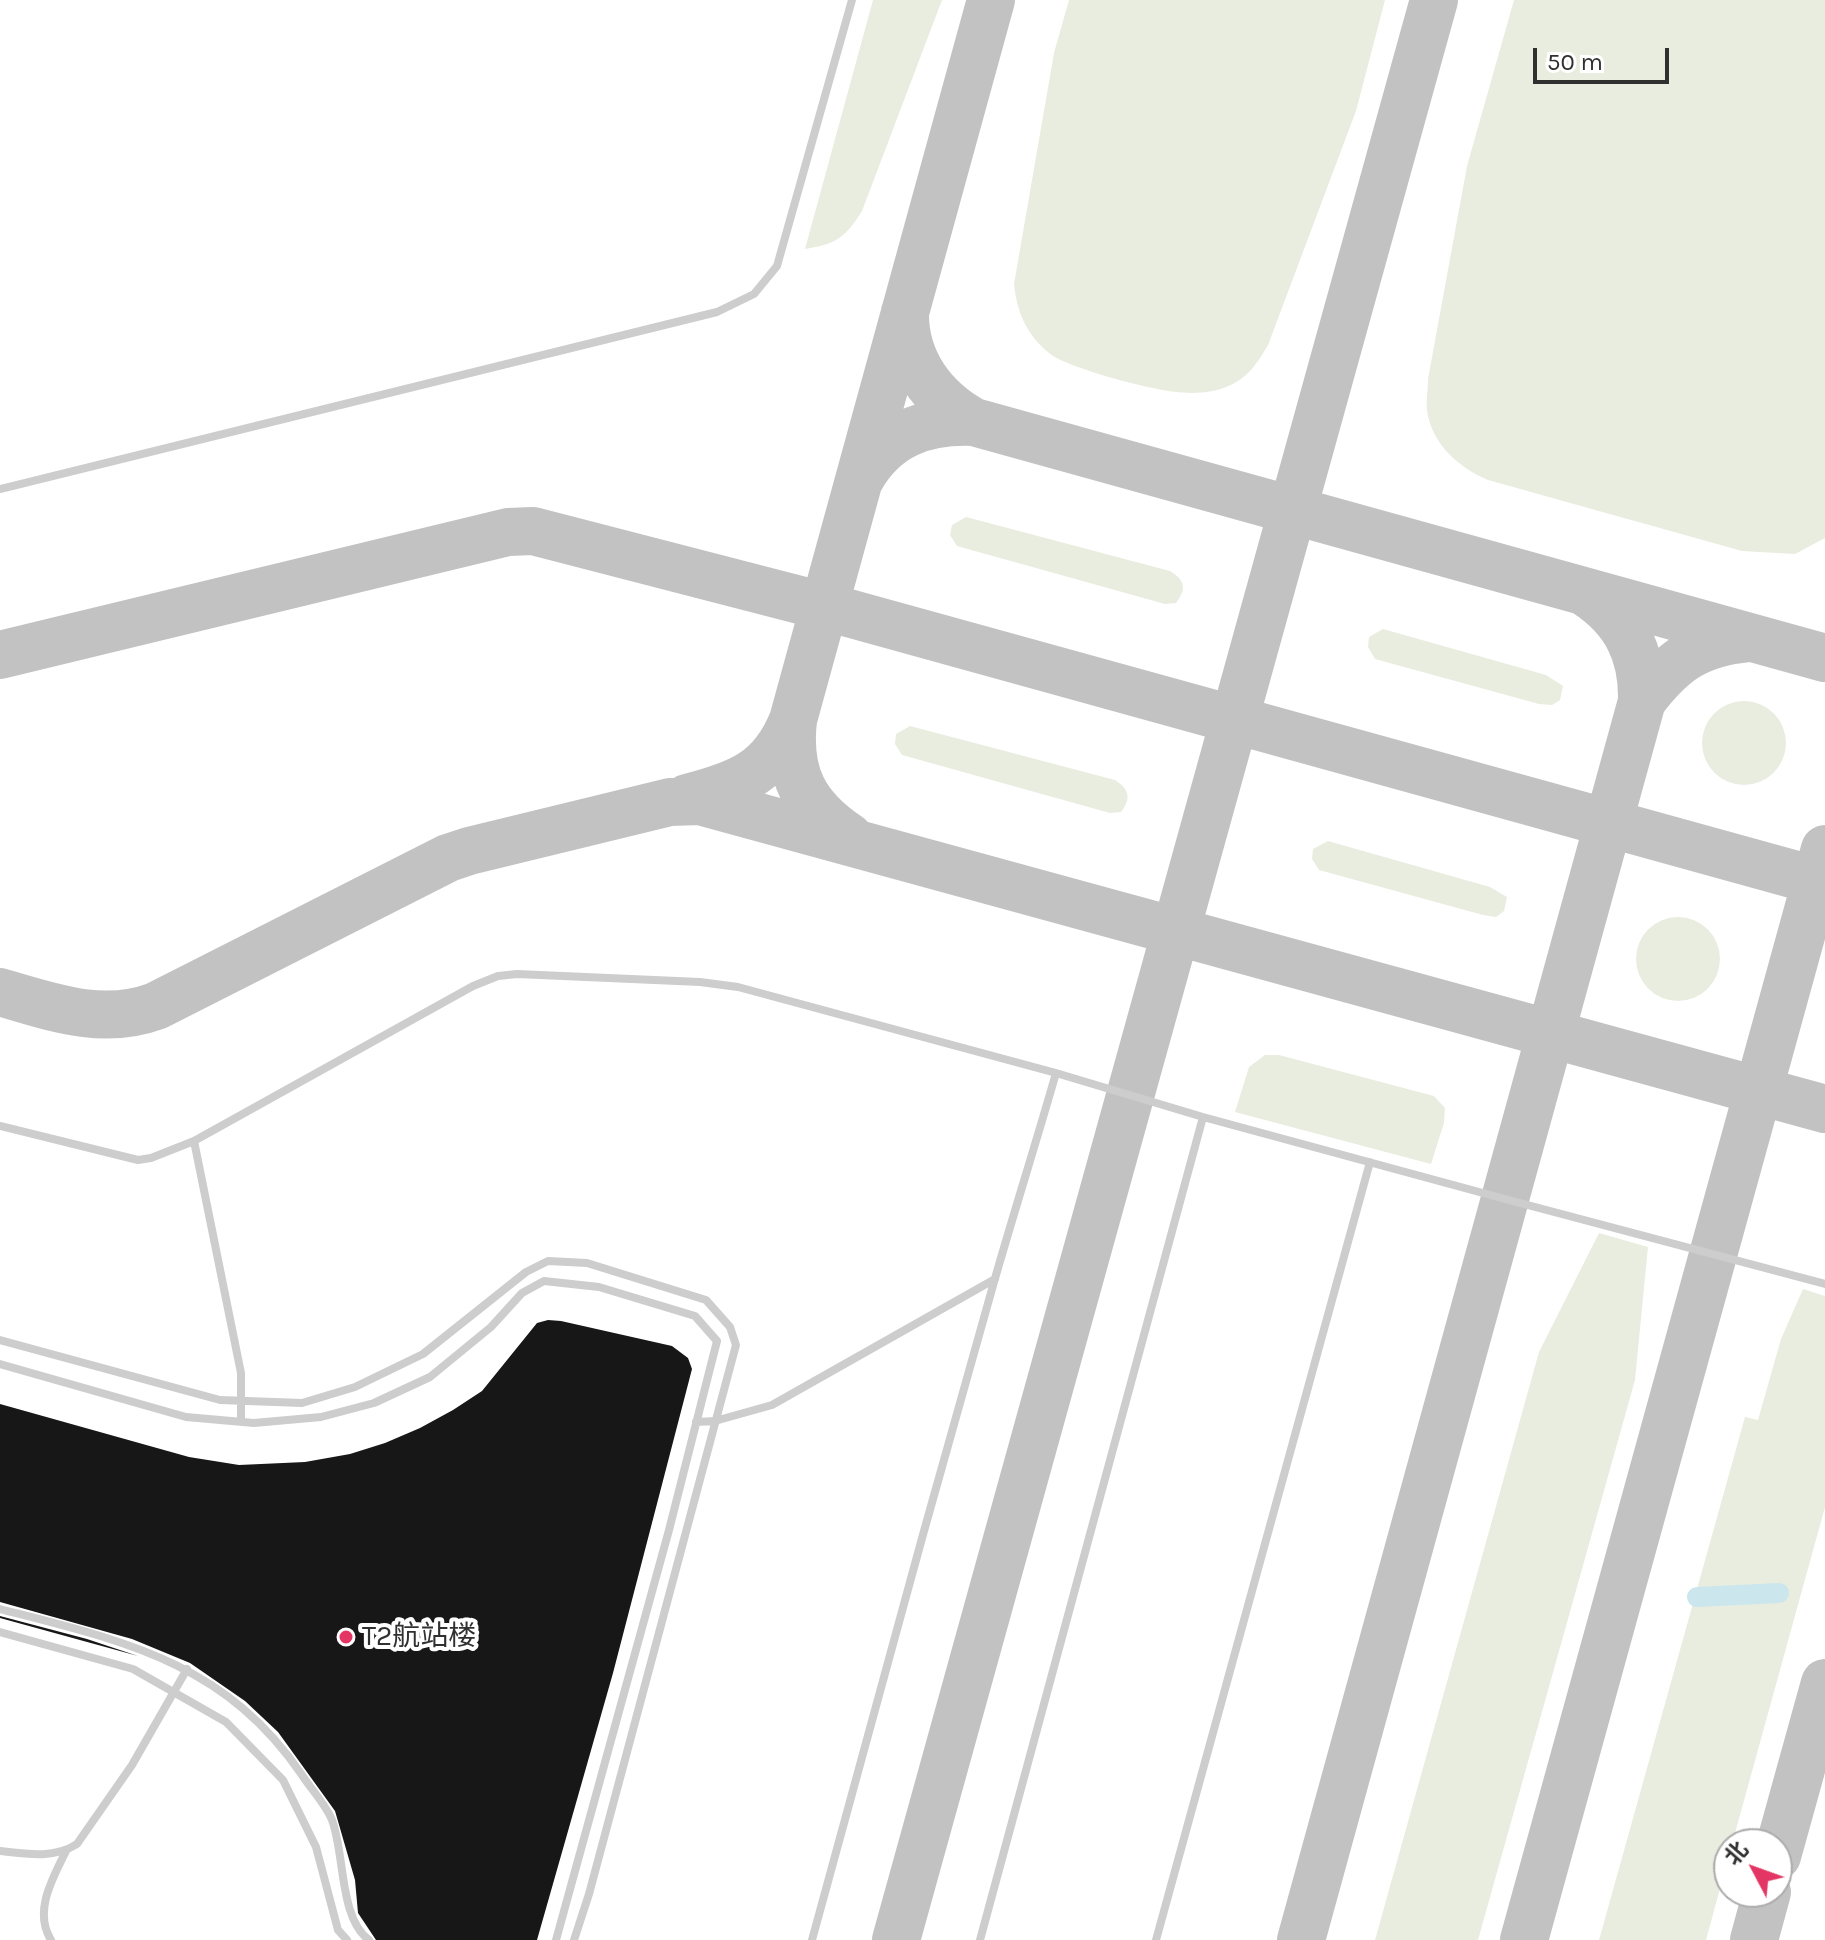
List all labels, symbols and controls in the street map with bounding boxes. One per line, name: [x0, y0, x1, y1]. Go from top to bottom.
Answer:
scale bar: [1537, 32, 1673, 82]
text: 50 m: [1547, 48, 1603, 76]
place label: T2航站楼: [362, 1620, 476, 1654]
marker: T2航站楼: [337, 1628, 355, 1646]
north arrow: [1713, 1828, 1793, 1908]
text: 北: [1719, 1837, 1753, 1870]

